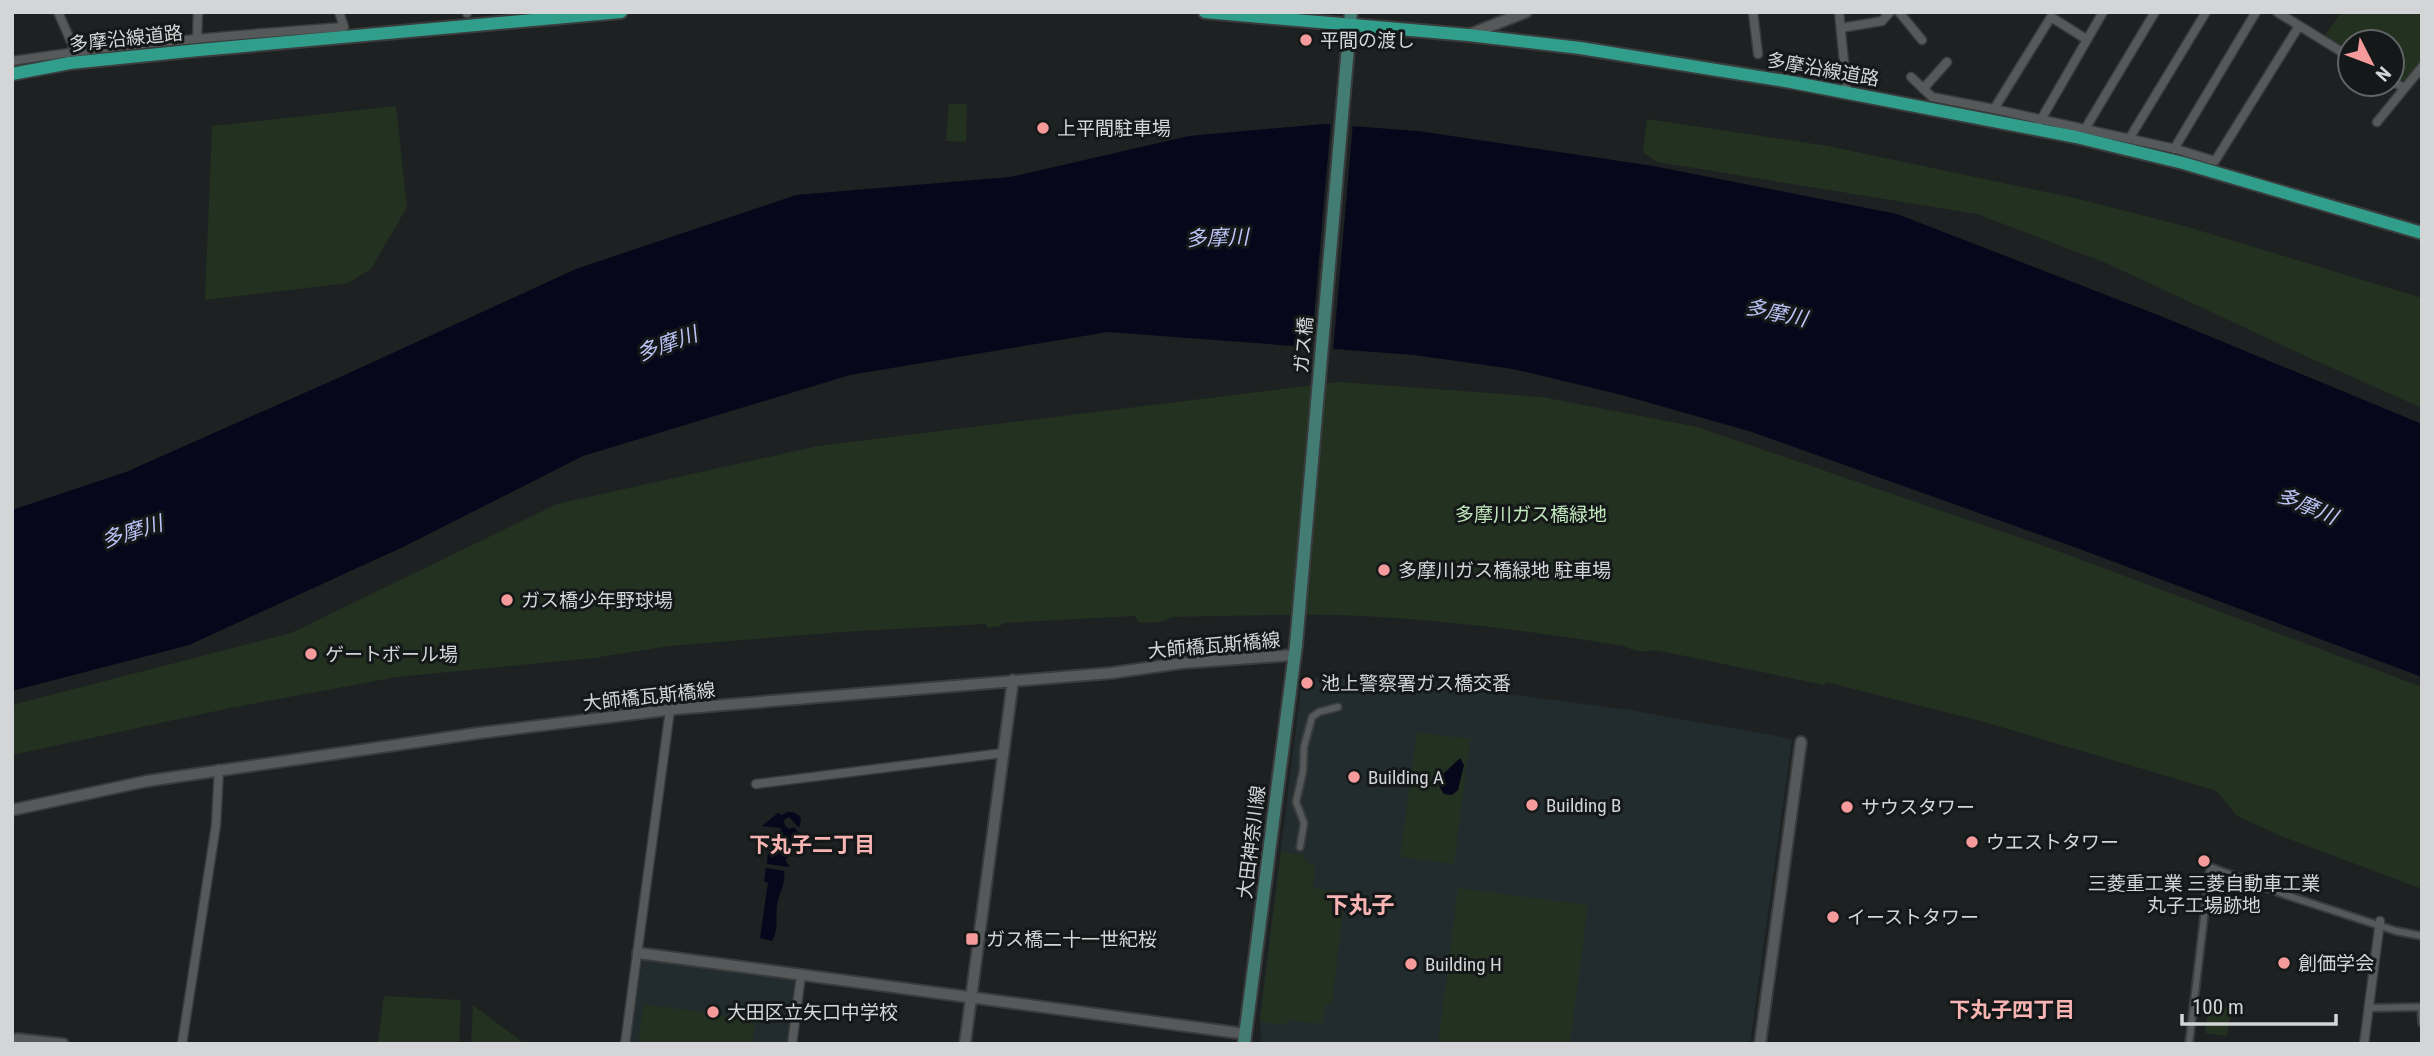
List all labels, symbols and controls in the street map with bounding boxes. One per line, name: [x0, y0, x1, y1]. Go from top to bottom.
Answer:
street label: 多摩沿線道路: [68, 21, 184, 56]
north arrow: [2336, 28, 2406, 98]
place label: 平間の渡し: [1320, 29, 1415, 52]
marker: 平間の渡し: [1298, 32, 1314, 48]
street label: 多摩沿線道路: [1765, 48, 1881, 91]
text: N: [2371, 62, 2396, 86]
place label: 上平間駐車場: [1057, 117, 1171, 140]
marker: 上平間駐車場: [1035, 120, 1051, 136]
water label: 多摩川: [1185, 225, 1251, 251]
water label: 多摩川: [1743, 295, 1811, 332]
street label: ガス橋: [1290, 316, 1317, 374]
water label: 多摩川: [633, 321, 703, 366]
water label: 多摩川: [2273, 483, 2343, 530]
park label: 多摩川ガス橋緑地: [1455, 503, 1607, 526]
water label: 多摩川: [98, 511, 168, 553]
place label: 多摩川ガス橋緑地 駐車場: [1398, 559, 1611, 582]
marker: 多摩川ガス橋緑地 駐車場: [1376, 562, 1392, 578]
place label: ガス橋少年野球場: [521, 589, 673, 612]
marker: ガス橋少年野球場: [499, 592, 515, 608]
street label: 大師橋瓦斯橋線: [1147, 628, 1281, 663]
place label: ゲートボール場: [325, 643, 458, 666]
marker: ゲートボール場: [303, 646, 319, 662]
place label: 池上警察署ガス橋交番: [1321, 672, 1511, 695]
marker: 池上警察署ガス橋交番: [1299, 675, 1315, 691]
street label: 大師橋瓦斯橋線: [582, 678, 716, 715]
place label: Building A: [1368, 766, 1444, 789]
marker: Building A: [1346, 769, 1362, 785]
street label: 大田神奈川線: [1233, 784, 1270, 900]
place label: Building B: [1546, 794, 1621, 817]
place label: サウスタワー: [1861, 796, 1975, 819]
marker: Building B: [1524, 797, 1540, 813]
marker: サウスタワー: [1839, 799, 1855, 815]
place label: ウエストタワー: [1986, 831, 2119, 854]
district label: 下丸子二丁目: [749, 833, 875, 857]
marker: ウエストタワー: [1964, 834, 1980, 850]
marker: 三菱重工業 三菱自動車工業 丸子工場跡地: [2196, 853, 2212, 869]
place label: 三菱重工業 三菱自動車工業 丸子工場跡地: [2088, 872, 2320, 917]
district label: 下丸子: [1326, 892, 1395, 919]
place label: イーストタワー: [1847, 906, 1979, 929]
marker: イーストタワー: [1825, 909, 1841, 925]
place label: ガス橋二十一世紀桜: [986, 928, 1157, 951]
marker: ガス橋二十一世紀桜: [964, 931, 980, 947]
place label: 創価学会: [2298, 952, 2374, 975]
place label: Building H: [1425, 953, 1502, 976]
marker: 創価学会: [2276, 955, 2292, 971]
marker: Building H: [1403, 956, 1419, 972]
scale bar: [2182, 982, 2336, 1026]
text: 100 m: [2192, 995, 2244, 1019]
district label: 下丸子四丁目: [1949, 998, 2075, 1022]
place label: 大田区立矢口中学校: [727, 1001, 898, 1024]
marker: 大田区立矢口中学校: [705, 1004, 721, 1020]

